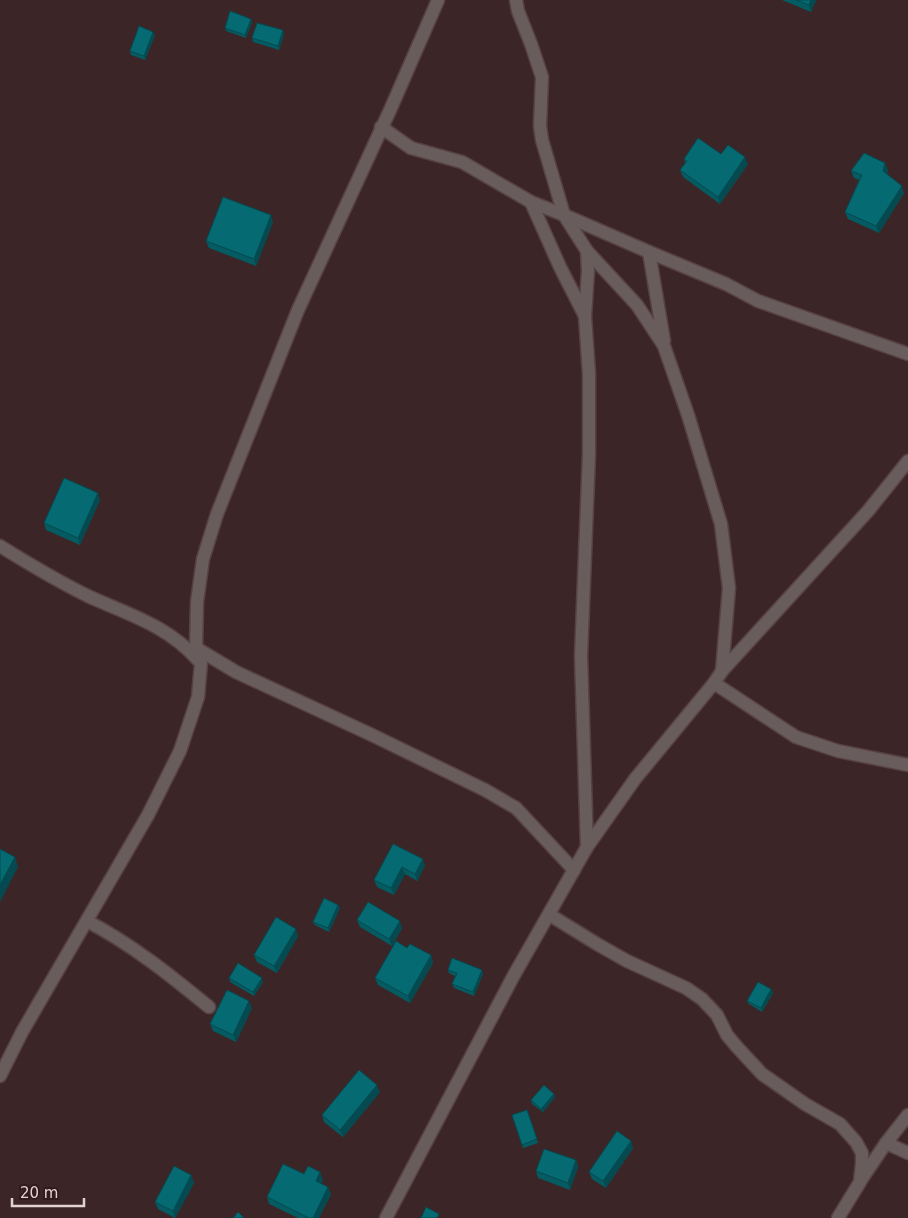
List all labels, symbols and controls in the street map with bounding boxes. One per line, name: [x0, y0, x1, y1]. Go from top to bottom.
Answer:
scale bar: [12, 1176, 85, 1208]
text: 20 m: [20, 1184, 58, 1202]

